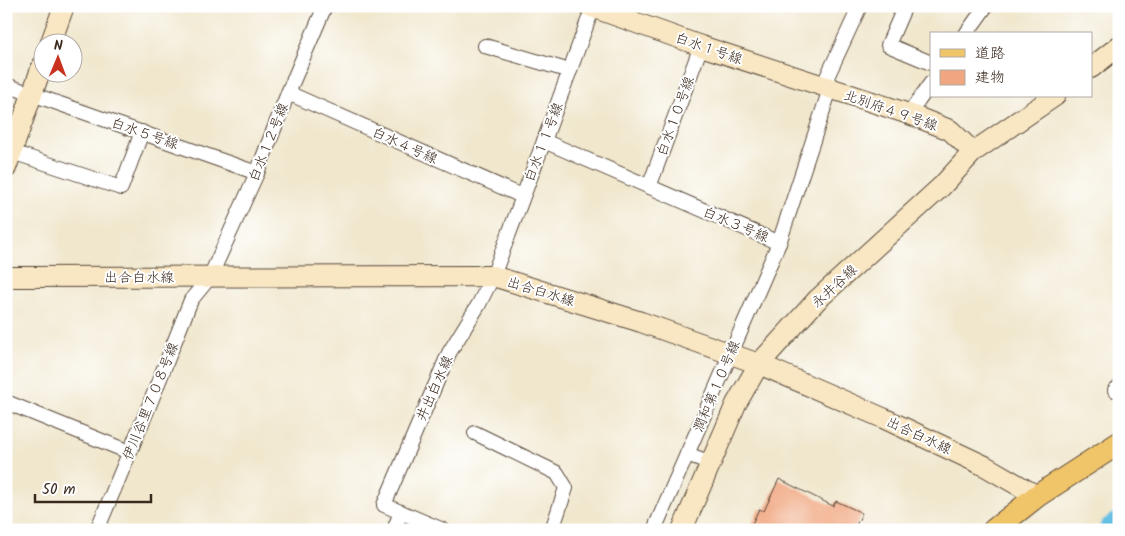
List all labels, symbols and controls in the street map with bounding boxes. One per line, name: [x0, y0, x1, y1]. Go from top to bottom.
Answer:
street label: 白水１号線: [672, 27, 745, 71]
north arrow: [32, 32, 82, 82]
legend: [930, 32, 1092, 98]
text: N: [54, 35, 63, 57]
text: 道路: [975, 42, 1005, 66]
text: 建物: [975, 66, 1005, 90]
street label: 白水１０号線: [651, 73, 701, 160]
street label: 北別府４９号線: [841, 85, 941, 137]
street label: 白水１２号線: [243, 99, 295, 185]
street label: 白水１１号線: [519, 99, 569, 186]
street label: 白水５号線: [108, 112, 181, 156]
street label: 白水４号線: [368, 122, 441, 170]
street label: 白水３号線: [699, 201, 772, 249]
street label: 永井谷線: [807, 260, 863, 314]
street label: 出合白水線: [104, 267, 174, 289]
street label: 出合白水線: [504, 271, 577, 313]
street label: 潤和第１０号線: [688, 337, 746, 436]
street label: 伊川谷里７０８号線: [117, 339, 185, 464]
street label: 井出白水線: [411, 352, 459, 425]
street label: 出合白水線: [882, 411, 955, 461]
scale bar: [35, 471, 151, 503]
text: 50 m: [42, 478, 76, 502]

